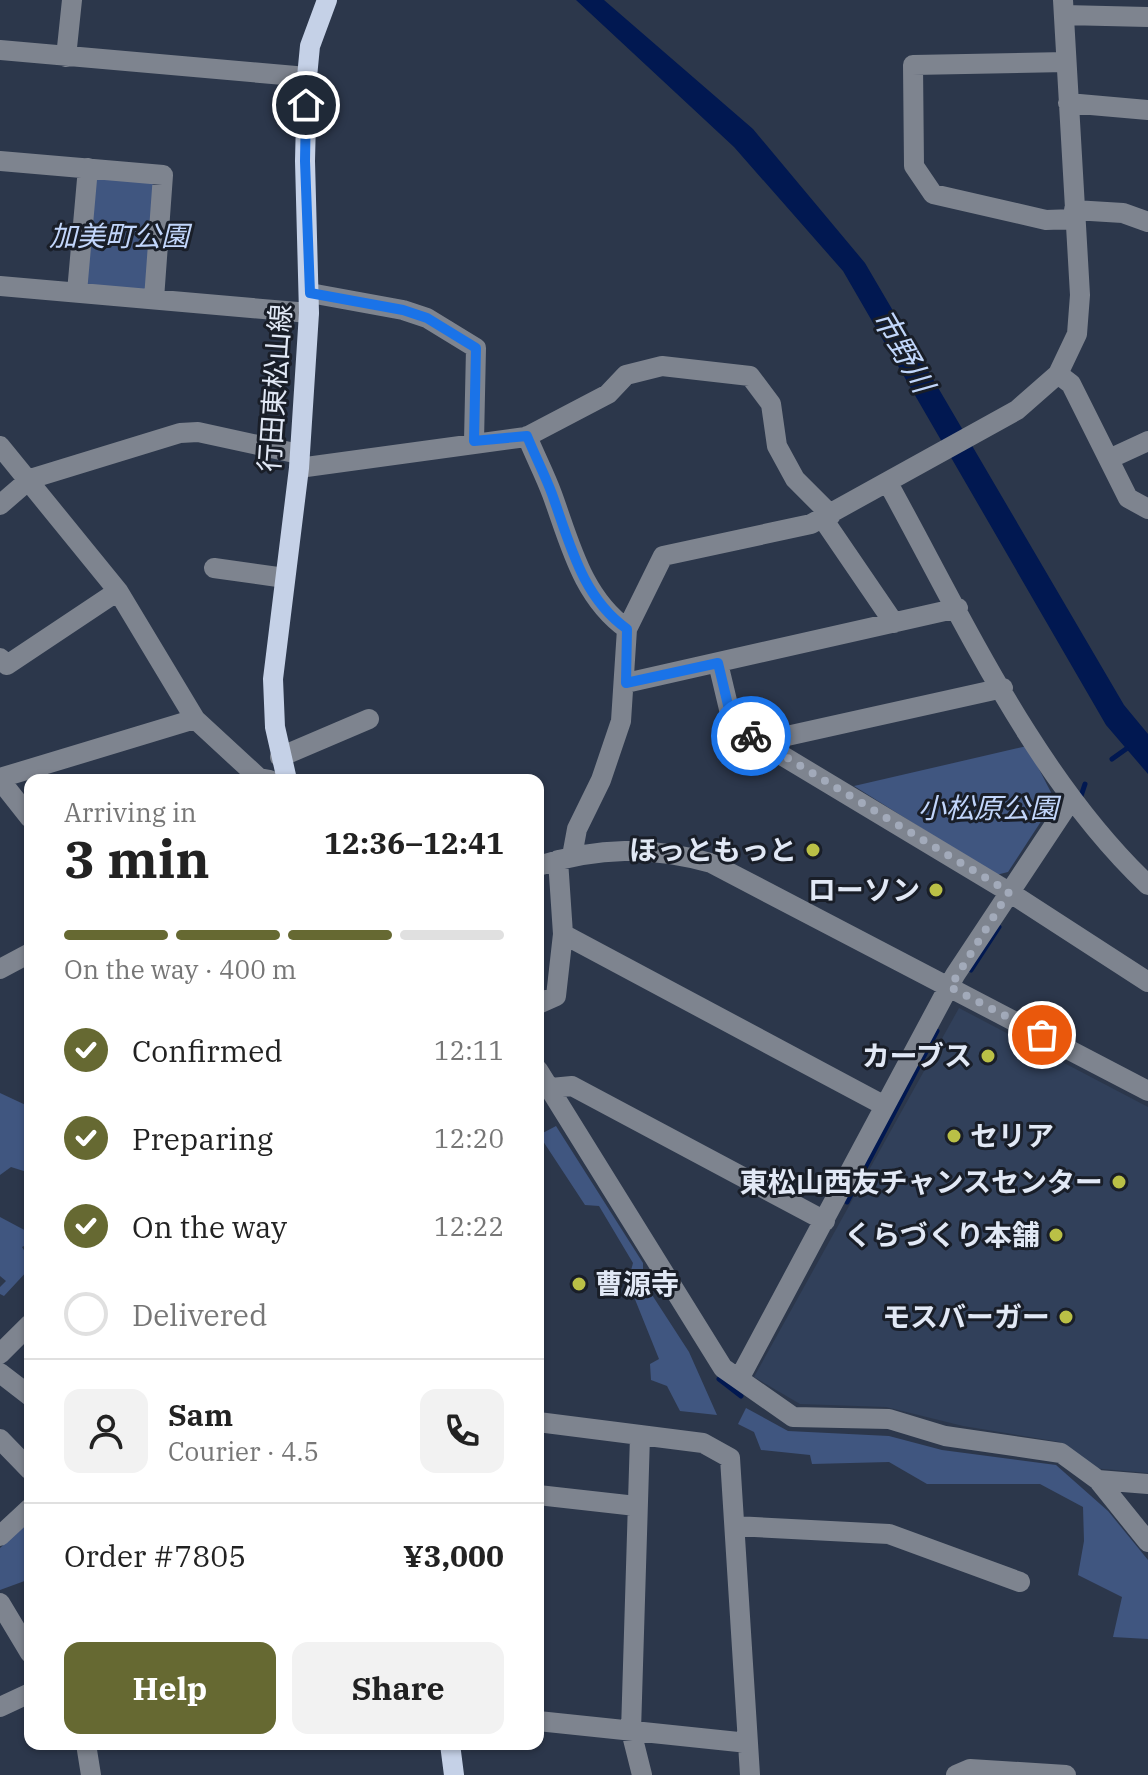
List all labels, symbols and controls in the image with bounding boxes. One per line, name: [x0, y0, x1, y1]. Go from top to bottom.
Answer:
pin: [272, 71, 340, 139]
icon: home: [284, 83, 328, 127]
park label: 加美町公園: [49, 217, 193, 254]
water label: 市野川: [865, 302, 945, 402]
street label: 行田東松山線: [250, 303, 299, 473]
courier: [711, 696, 791, 776]
icon: bike: [729, 714, 773, 758]
park label: 小松原公園: [918, 789, 1062, 826]
text: Arriving in: [64, 795, 197, 829]
text: 12:36–12:41: [324, 823, 504, 862]
text: 3 min: [64, 825, 210, 892]
place label: ほっともっと: [629, 831, 797, 868]
marker: ほっともっと: [804, 841, 822, 859]
place label: ローソン: [808, 871, 920, 908]
marker: ローソン: [927, 881, 945, 899]
text: On the way · 400 m: [64, 952, 297, 986]
pin: [1008, 1001, 1076, 1069]
icon: bag: [1020, 1013, 1064, 1057]
icon: check: [64, 1028, 108, 1072]
text: Confirmed: [132, 1031, 283, 1070]
text: 12:11: [434, 1033, 504, 1067]
place label: カーブス: [862, 1037, 972, 1074]
marker: カーブス: [979, 1047, 997, 1065]
icon: check: [64, 1116, 108, 1160]
place label: セリア: [970, 1117, 1054, 1154]
text: Preparing: [132, 1119, 273, 1158]
text: 12:20: [434, 1121, 504, 1155]
marker: セリア: [945, 1127, 963, 1145]
place label: 東松山西友チャンスセンター: [740, 1163, 1103, 1200]
marker: 東松山西友チャンスセンター: [1110, 1173, 1128, 1191]
icon: check: [64, 1204, 108, 1248]
text: On the way: [132, 1207, 287, 1246]
text: 12:22: [434, 1209, 504, 1243]
place label: くらづくり本舗: [844, 1216, 1040, 1253]
marker: くらづくり本舗: [1047, 1226, 1065, 1244]
place label: 曹源寺: [595, 1265, 679, 1302]
marker: 曹源寺: [570, 1275, 588, 1293]
text: Delivered: [132, 1295, 267, 1334]
place label: モスバーガー: [882, 1298, 1050, 1335]
marker: モスバーガー: [1057, 1308, 1075, 1326]
button: person: [64, 1389, 148, 1473]
button: phone: [420, 1389, 504, 1473]
text: Sam: [168, 1395, 233, 1434]
text: Courier · 4.5: [168, 1434, 319, 1468]
text: Order #7805: [64, 1536, 246, 1575]
text: ¥3,000: [403, 1536, 504, 1575]
button: Help: [64, 1642, 276, 1734]
button: Share: [292, 1642, 504, 1734]

